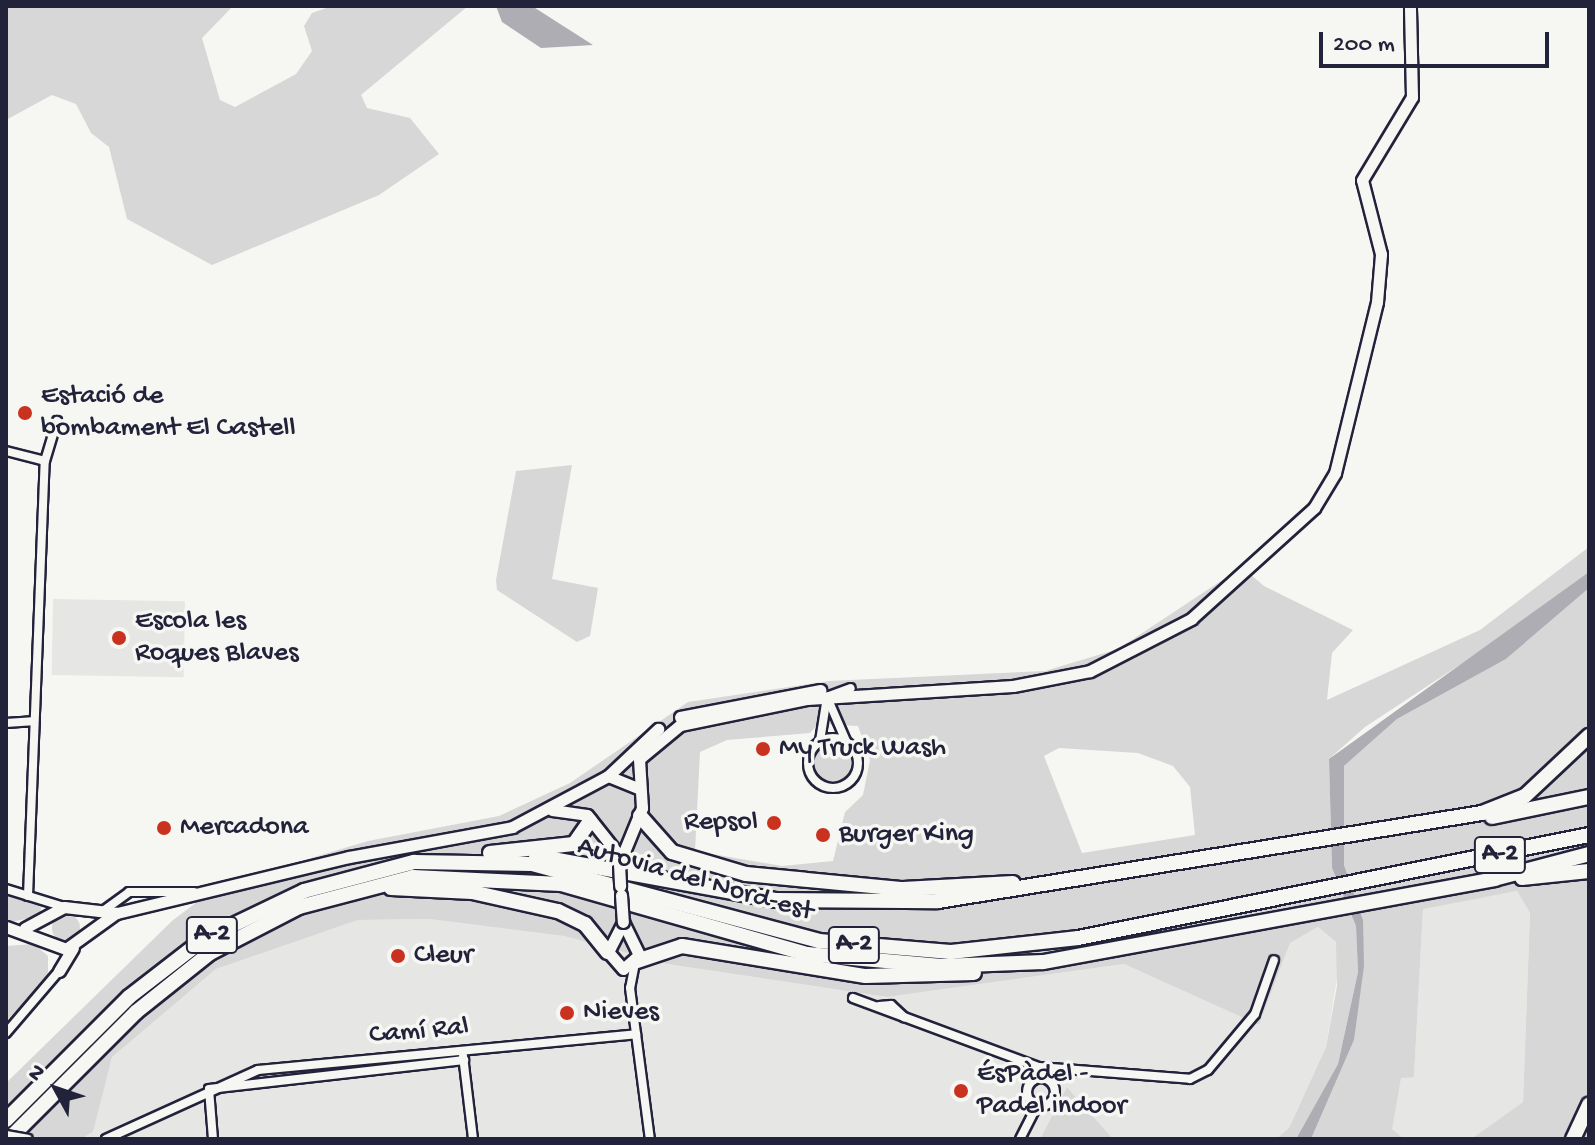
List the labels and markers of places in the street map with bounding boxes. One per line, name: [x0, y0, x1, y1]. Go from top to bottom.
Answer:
place label: Estació de bombament El Castell: [41, 380, 296, 446]
marker: Estació de bombament El Castell: [16, 404, 34, 422]
place label: Escola les Roques Blaves: [135, 605, 299, 671]
marker: Escola les Roques Blaves: [110, 629, 128, 647]
place label: My Truck Wash: [779, 732, 946, 766]
marker: My Truck Wash: [754, 740, 772, 758]
place label: Repsol: [684, 806, 758, 840]
place label: Mercadona: [180, 811, 309, 845]
marker: Repsol: [765, 814, 783, 832]
place label: Burger King: [839, 818, 974, 852]
marker: Mercadona: [155, 819, 173, 837]
marker: Burger King: [814, 826, 832, 844]
place label: Cleur: [414, 939, 473, 973]
marker: Cleur: [389, 947, 407, 965]
place label: Nieves: [583, 996, 659, 1030]
marker: Nieves: [558, 1004, 576, 1022]
place label: ÉsPàdel - Padel indoor: [977, 1058, 1126, 1124]
marker: ÉsPàdel - Padel indoor: [952, 1082, 970, 1100]

